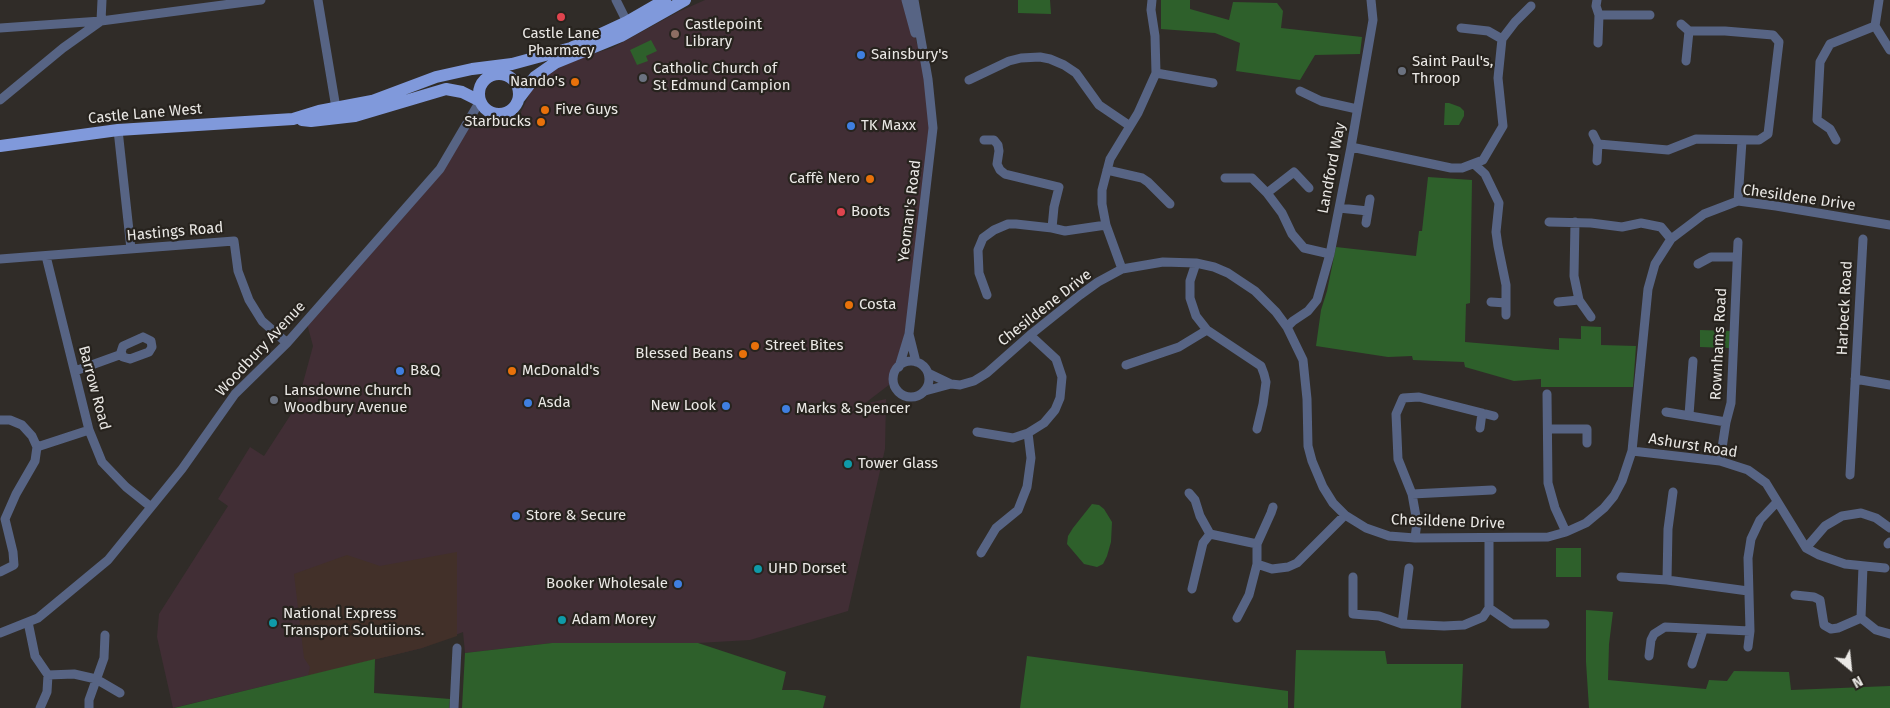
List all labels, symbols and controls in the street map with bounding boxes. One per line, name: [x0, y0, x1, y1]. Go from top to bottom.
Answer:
marker: Castle Lane Pharmacy: [555, 11, 567, 23]
place label: Castlepoint Library: [685, 16, 762, 51]
place label: Castle Lane Pharmacy: [522, 25, 600, 60]
marker: Castlepoint Library: [669, 28, 681, 40]
place label: Sainsbury's: [871, 46, 948, 64]
marker: Sainsbury's: [855, 49, 867, 61]
place label: Saint Paul's, Throop: [1412, 53, 1493, 88]
place label: Catholic Church of St Edmund Campion: [653, 60, 791, 95]
marker: Saint Paul's, Throop: [1396, 65, 1408, 77]
marker: Catholic Church of St Edmund Campion: [637, 72, 649, 84]
place label: Nando's: [510, 73, 565, 91]
marker: Nando's: [569, 76, 581, 88]
street label: Castle Lane West: [87, 100, 203, 128]
place label: Five Guys: [555, 101, 618, 119]
marker: Five Guys: [539, 104, 551, 116]
place label: Starbucks: [464, 113, 531, 131]
marker: Starbucks: [535, 116, 547, 128]
place label: TK Maxx: [861, 117, 916, 135]
marker: TK Maxx: [845, 120, 857, 132]
street label: Landford Way: [1314, 121, 1350, 215]
street label: Yeoman's Road: [895, 159, 925, 263]
place label: Caffè Nero: [789, 170, 860, 188]
marker: Caffè Nero: [864, 173, 876, 185]
street label: Chesildene Drive: [1741, 181, 1857, 215]
place label: Boots: [851, 203, 890, 221]
marker: Boots: [835, 206, 847, 218]
street label: Hastings Road: [126, 219, 224, 245]
street label: Harbeck Road: [1834, 260, 1856, 356]
street label: Chesildene Drive: [995, 266, 1095, 350]
street label: Rownhams Road: [1707, 287, 1731, 401]
place label: Costa: [859, 296, 896, 314]
street label: Woodbury Avenue: [212, 298, 310, 400]
marker: Costa: [843, 299, 855, 311]
place label: Street Bites: [765, 337, 843, 355]
marker: Street Bites: [749, 340, 761, 352]
street label: Barrow Road: [74, 344, 114, 432]
place label: Blessed Beans: [635, 345, 733, 363]
marker: Blessed Beans: [737, 348, 749, 360]
place label: B&Q: [410, 362, 440, 380]
place label: McDonald's: [522, 362, 599, 380]
marker: B&Q: [394, 365, 406, 377]
marker: McDonald's: [506, 365, 518, 377]
place label: Lansdowne Church Woodbury Avenue: [284, 382, 412, 417]
marker: Lansdowne Church Woodbury Avenue: [268, 394, 280, 406]
place label: Asda: [538, 394, 571, 412]
marker: Asda: [522, 397, 534, 409]
place label: New Look: [651, 397, 716, 415]
marker: New Look: [720, 400, 732, 412]
place label: Marks & Spencer: [796, 400, 910, 418]
marker: Marks & Spencer: [780, 403, 792, 415]
street label: Ashurst Road: [1647, 430, 1739, 462]
place label: Tower Glass: [858, 455, 938, 473]
marker: Tower Glass: [842, 458, 854, 470]
place label: Store & Secure: [526, 507, 626, 525]
marker: Store & Secure: [510, 510, 522, 522]
street label: Chesildene Drive: [1391, 511, 1505, 533]
place label: UHD Dorset: [768, 560, 846, 578]
marker: UHD Dorset: [752, 563, 764, 575]
place label: Booker Wholesale: [546, 575, 668, 593]
marker: Booker Wholesale: [672, 578, 684, 590]
place label: National Express Transport Solutiions.: [283, 605, 424, 640]
place label: Adam Morey: [572, 611, 656, 629]
marker: Adam Morey: [556, 614, 568, 626]
marker: National Express Transport Solutiions.: [267, 617, 279, 629]
north arrow: [1825, 643, 1875, 693]
text: N: [1849, 672, 1865, 691]

